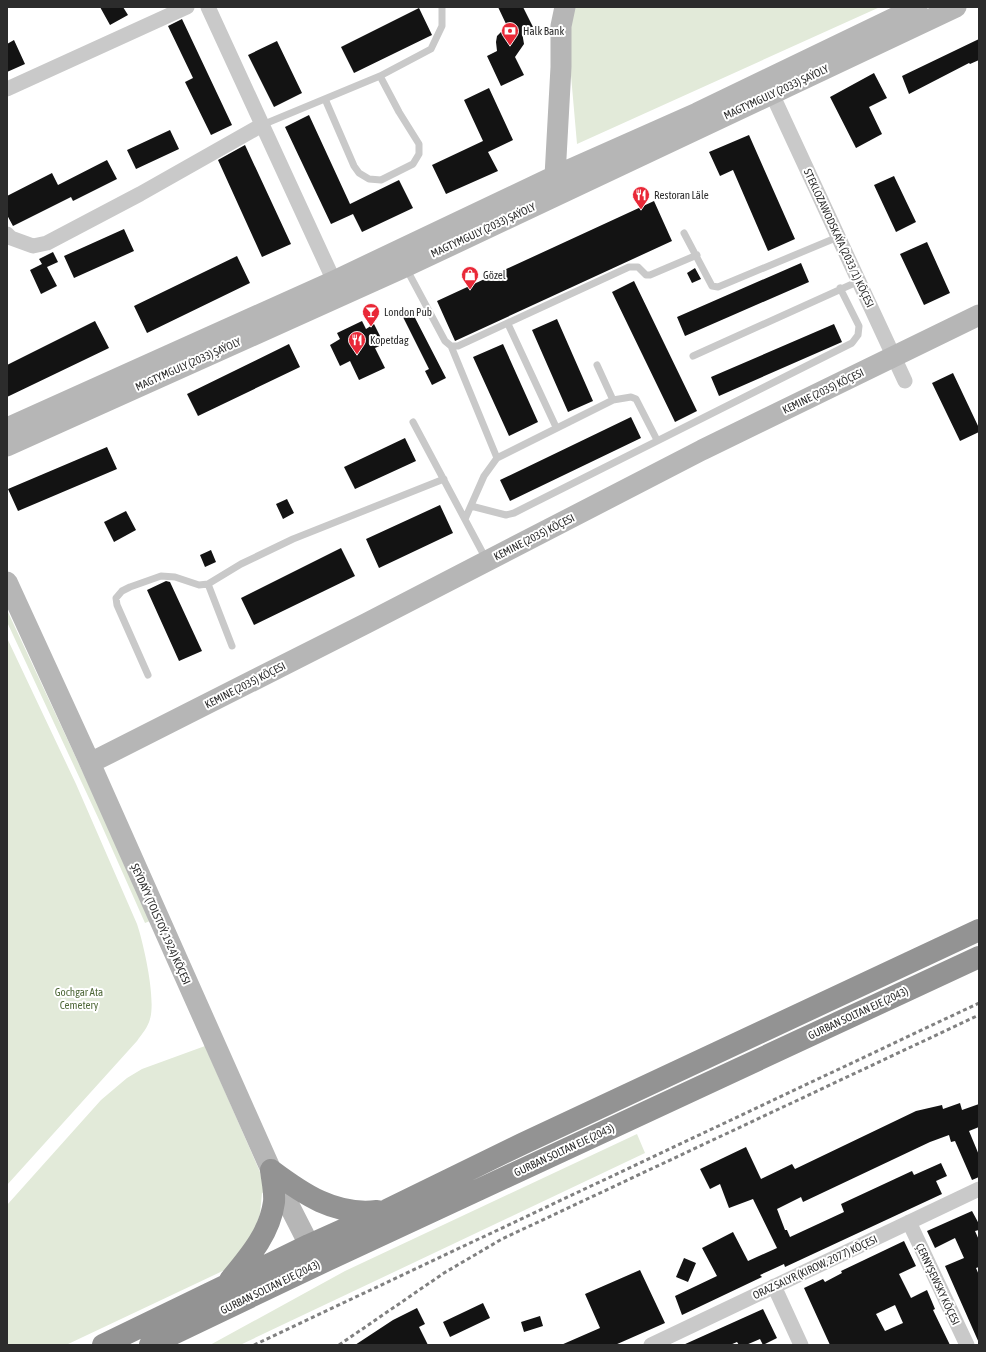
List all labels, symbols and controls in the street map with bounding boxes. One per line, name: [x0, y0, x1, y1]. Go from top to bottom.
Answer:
bank icon: Halk Bank: [500, 21, 520, 46]
place label: Halk Bank: [523, 25, 564, 37]
street label: MAGTYMGULY (2033) ŞAÝOLY: [722, 62, 830, 122]
street label: STEKLOZAWODSKAÝA (2033/1) KÖÇESI: [802, 167, 876, 309]
restaurant icon: Restoran Läle: [631, 185, 651, 210]
place label: Restoran Läle: [654, 189, 709, 201]
street label: MAGTYMGULY (2033) ŞAÝOLY: [429, 200, 537, 260]
shop icon: Gözel: [460, 265, 480, 290]
place label: Gözel: [483, 269, 506, 281]
bar icon: London Pub: [361, 302, 381, 327]
place label: London Pub: [384, 306, 432, 318]
restaurant icon: Kopetdag: [347, 330, 367, 355]
place label: Kopetdag: [370, 334, 409, 346]
street label: MAGTYMGULY (2033) ŞAÝOLY: [133, 335, 243, 393]
street label: KEMINE (2035) KÖÇESI: [780, 366, 866, 416]
street label: KEMINE (2035) KÖÇESI: [492, 511, 576, 563]
street label: KEMINE (2035) KÖÇESI: [203, 659, 287, 711]
street label: ŞEÝDAÝY (TOLSTOÝ, 1924) KÖÇESI: [129, 862, 193, 986]
street label: GURBAN SOLTAN EJE (2043): [806, 984, 910, 1041]
park label: Gochgar Ata Cemetery: [55, 986, 103, 1011]
street label: GURBAN SOLTAN EJE (2043): [512, 1121, 616, 1178]
street label: ORAZ SALYR (KIROW, 2077) KÖÇESI: [751, 1233, 879, 1301]
street label: ÇERNYŞEWSKY KÖÇESI: [914, 1241, 962, 1327]
street label: GURBAN SOLTAN EJE (2043): [218, 1258, 322, 1316]

